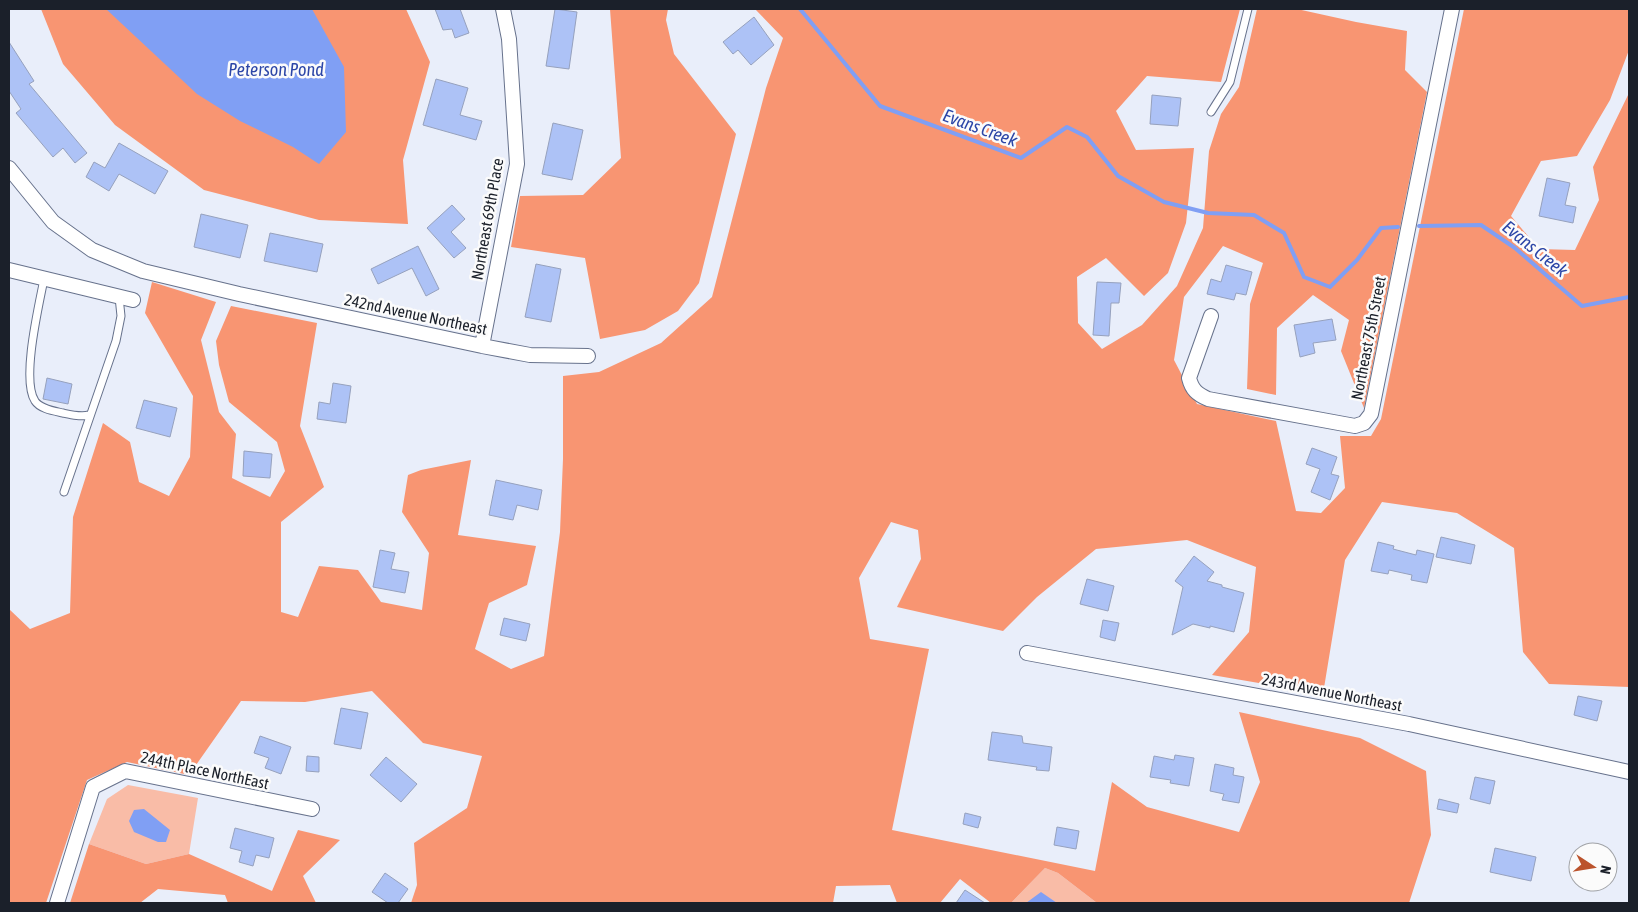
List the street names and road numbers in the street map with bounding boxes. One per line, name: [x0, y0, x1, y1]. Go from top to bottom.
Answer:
street label: Northeast 69th Place: [467, 157, 507, 281]
street label: Northeast 75th Street: [1347, 274, 1389, 401]
street label: 242nd Avenue Northeast: [343, 290, 489, 338]
street label: 243rd Avenue Northeast: [1260, 670, 1404, 714]
street label: 244th Place NorthEast: [139, 748, 271, 792]

